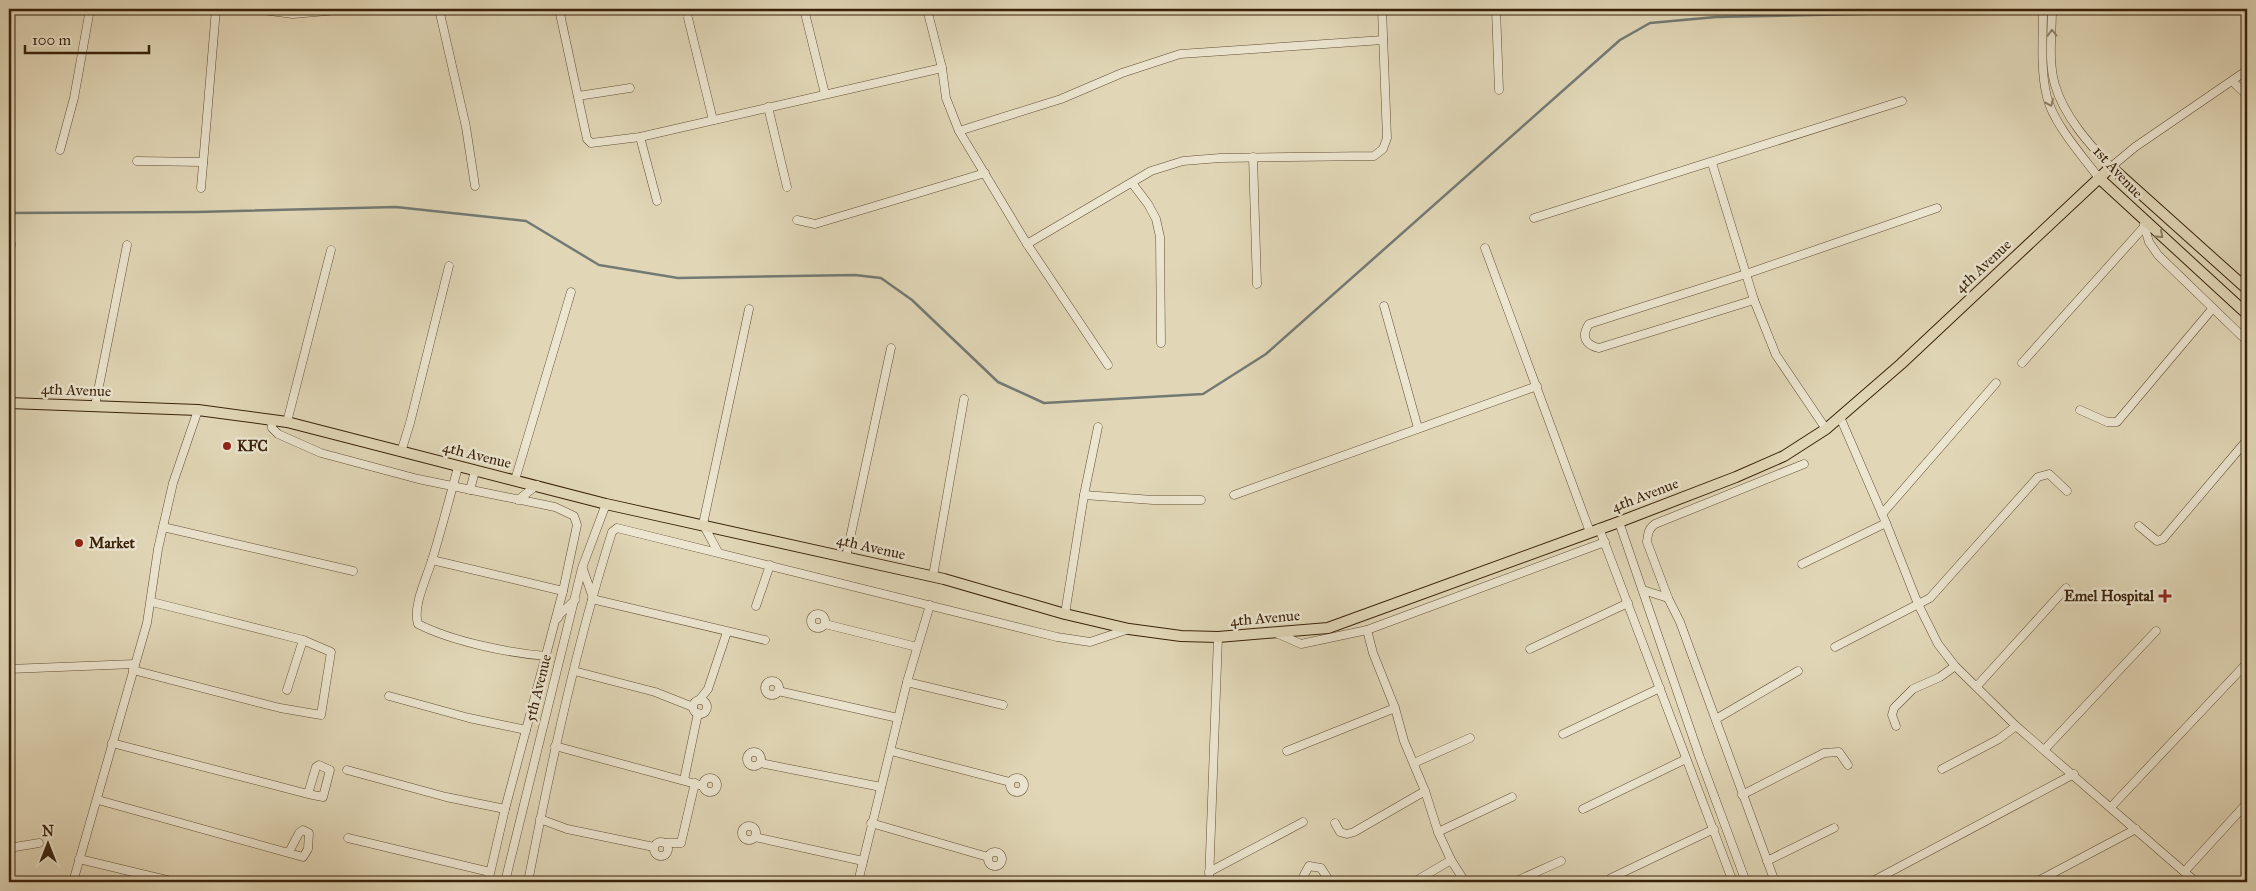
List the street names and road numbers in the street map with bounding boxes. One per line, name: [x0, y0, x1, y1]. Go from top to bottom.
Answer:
street label: 1st Avenue: [2089, 142, 2147, 202]
street label: 4th Avenue: [1951, 235, 2015, 297]
street label: 4th Avenue: [41, 380, 111, 400]
street label: 4th Avenue: [441, 438, 513, 472]
street label: 4th Avenue: [1609, 474, 1681, 516]
street label: 4th Avenue: [835, 530, 907, 564]
street label: 4th Avenue: [1229, 606, 1301, 630]
street label: 5th Avenue: [521, 652, 555, 724]

